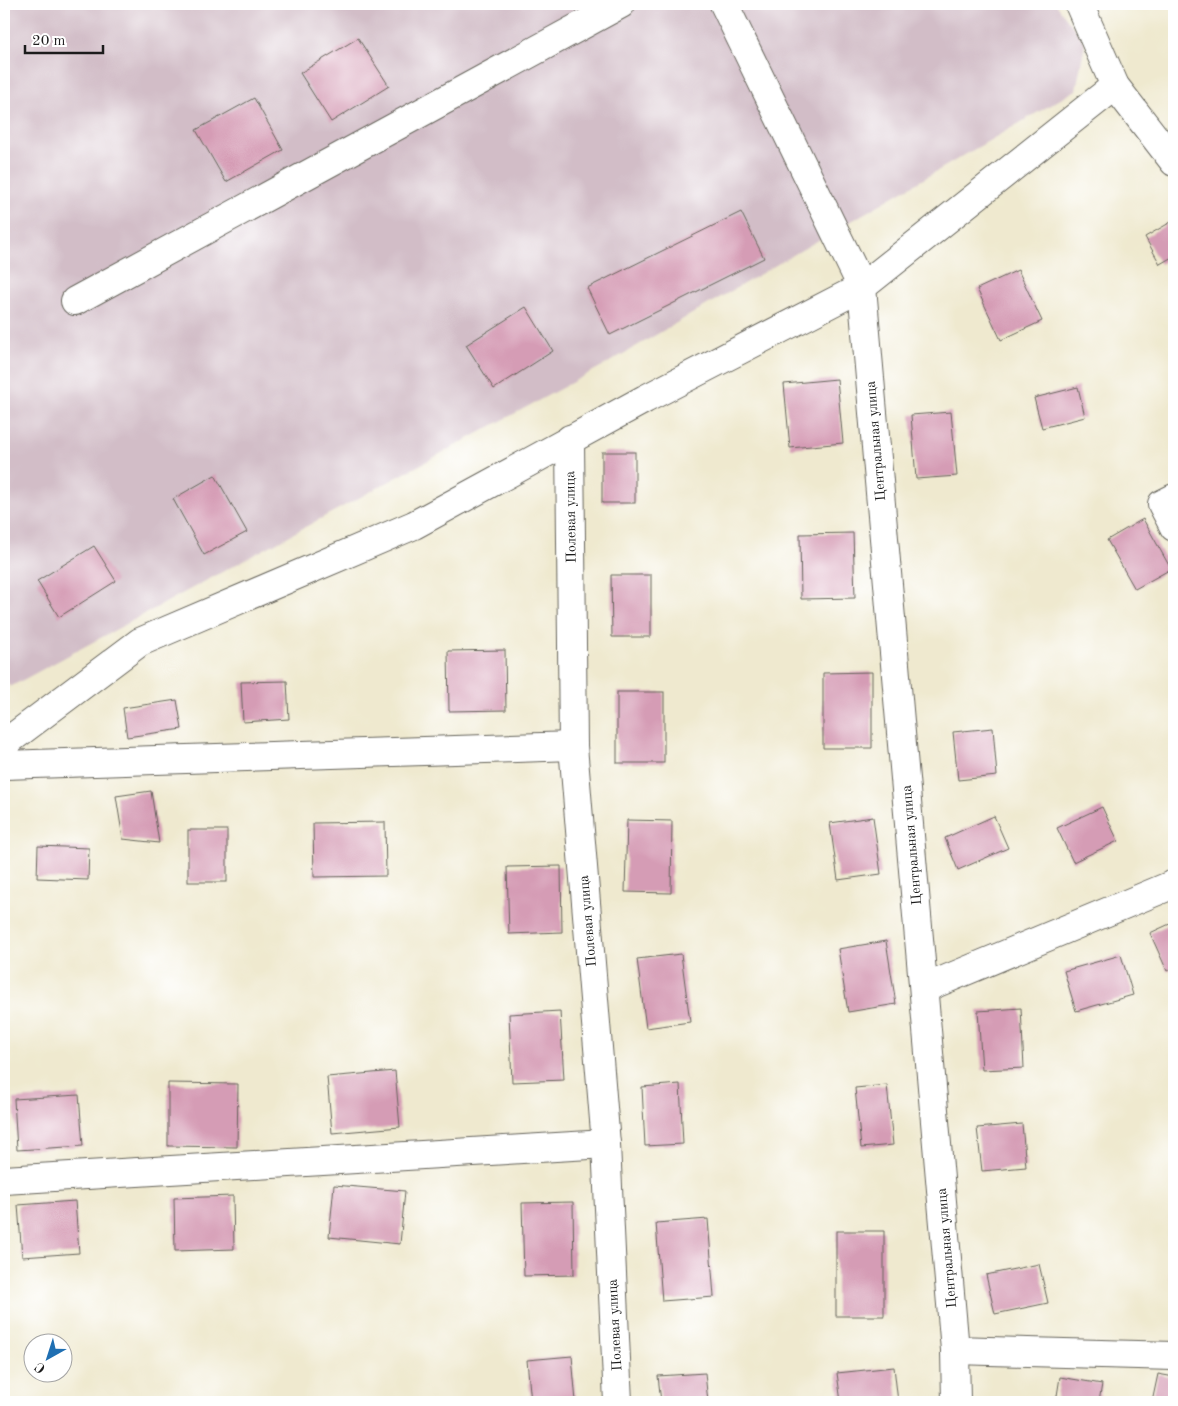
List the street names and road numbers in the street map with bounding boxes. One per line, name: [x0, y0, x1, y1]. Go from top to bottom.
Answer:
street label: Центральная улица: [864, 380, 888, 502]
street label: Полевая улица: [563, 471, 579, 563]
street label: Центральная улица: [900, 784, 924, 906]
street label: Полевая улица: [577, 874, 599, 967]
street label: Центральная улица: [935, 1187, 959, 1309]
street label: Полевая улица: [606, 1279, 624, 1371]

